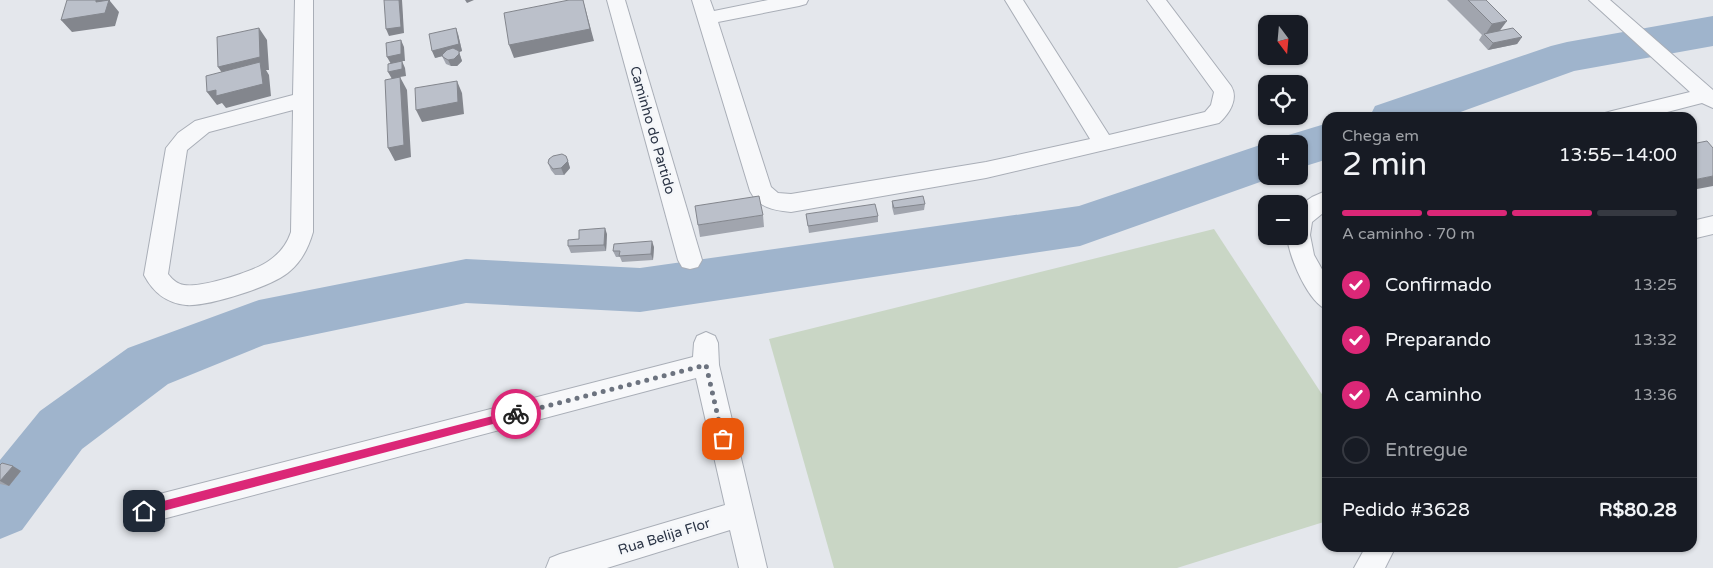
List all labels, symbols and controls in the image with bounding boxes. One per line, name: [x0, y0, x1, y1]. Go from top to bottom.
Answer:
north arrow: [1258, 15, 1308, 65]
map controls: [1258, 15, 1308, 245]
street label: Caminho do Partido: [626, 64, 679, 196]
button: locate: [1258, 75, 1308, 125]
text: Chega em: [1342, 126, 1419, 146]
button: +: [1258, 135, 1308, 185]
text: 13:55–14:00: [1559, 144, 1677, 166]
text: 2 min: [1342, 146, 1427, 184]
button: −: [1258, 195, 1308, 245]
text: A caminho · 70 m: [1342, 224, 1475, 244]
icon: check: [1342, 271, 1370, 299]
text: Confirmado: [1385, 274, 1492, 296]
text: 13:25: [1633, 275, 1677, 295]
icon: check: [1342, 326, 1370, 354]
text: Preparando: [1385, 329, 1491, 351]
text: 13:32: [1633, 330, 1677, 350]
icon: check: [1342, 381, 1370, 409]
text: A caminho: [1385, 384, 1482, 406]
text: 13:36: [1633, 385, 1677, 405]
courier: [491, 389, 541, 439]
icon: bike: [502, 400, 530, 428]
pin: [702, 418, 744, 460]
icon: bag: [709, 425, 737, 453]
text: Entregue: [1385, 439, 1468, 461]
pin: [123, 490, 165, 532]
icon: home: [130, 497, 158, 525]
text: Pedido #3628: [1342, 499, 1470, 521]
text: R$80.28: [1599, 499, 1677, 521]
street label: Rua Belija Flor: [616, 514, 713, 559]

